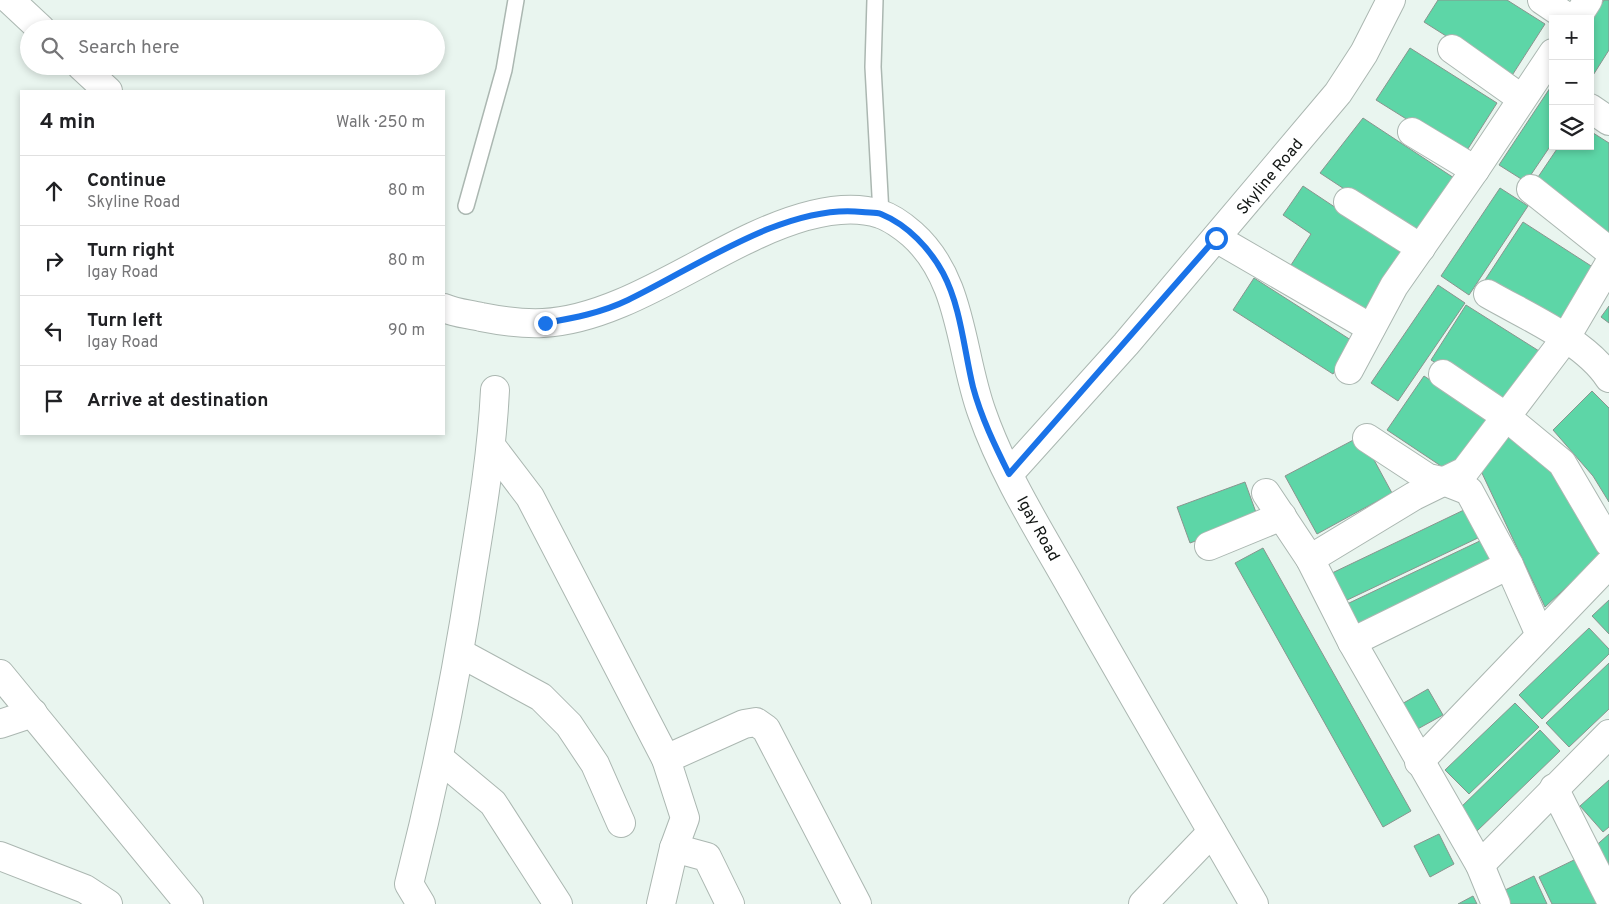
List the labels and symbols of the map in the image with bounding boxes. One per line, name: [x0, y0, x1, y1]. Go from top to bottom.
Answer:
street label: Skyline Road: [1233, 135, 1308, 219]
route start: [1205, 227, 1228, 250]
route end: [534, 312, 557, 335]
street label: Igay Road: [1011, 493, 1063, 565]

